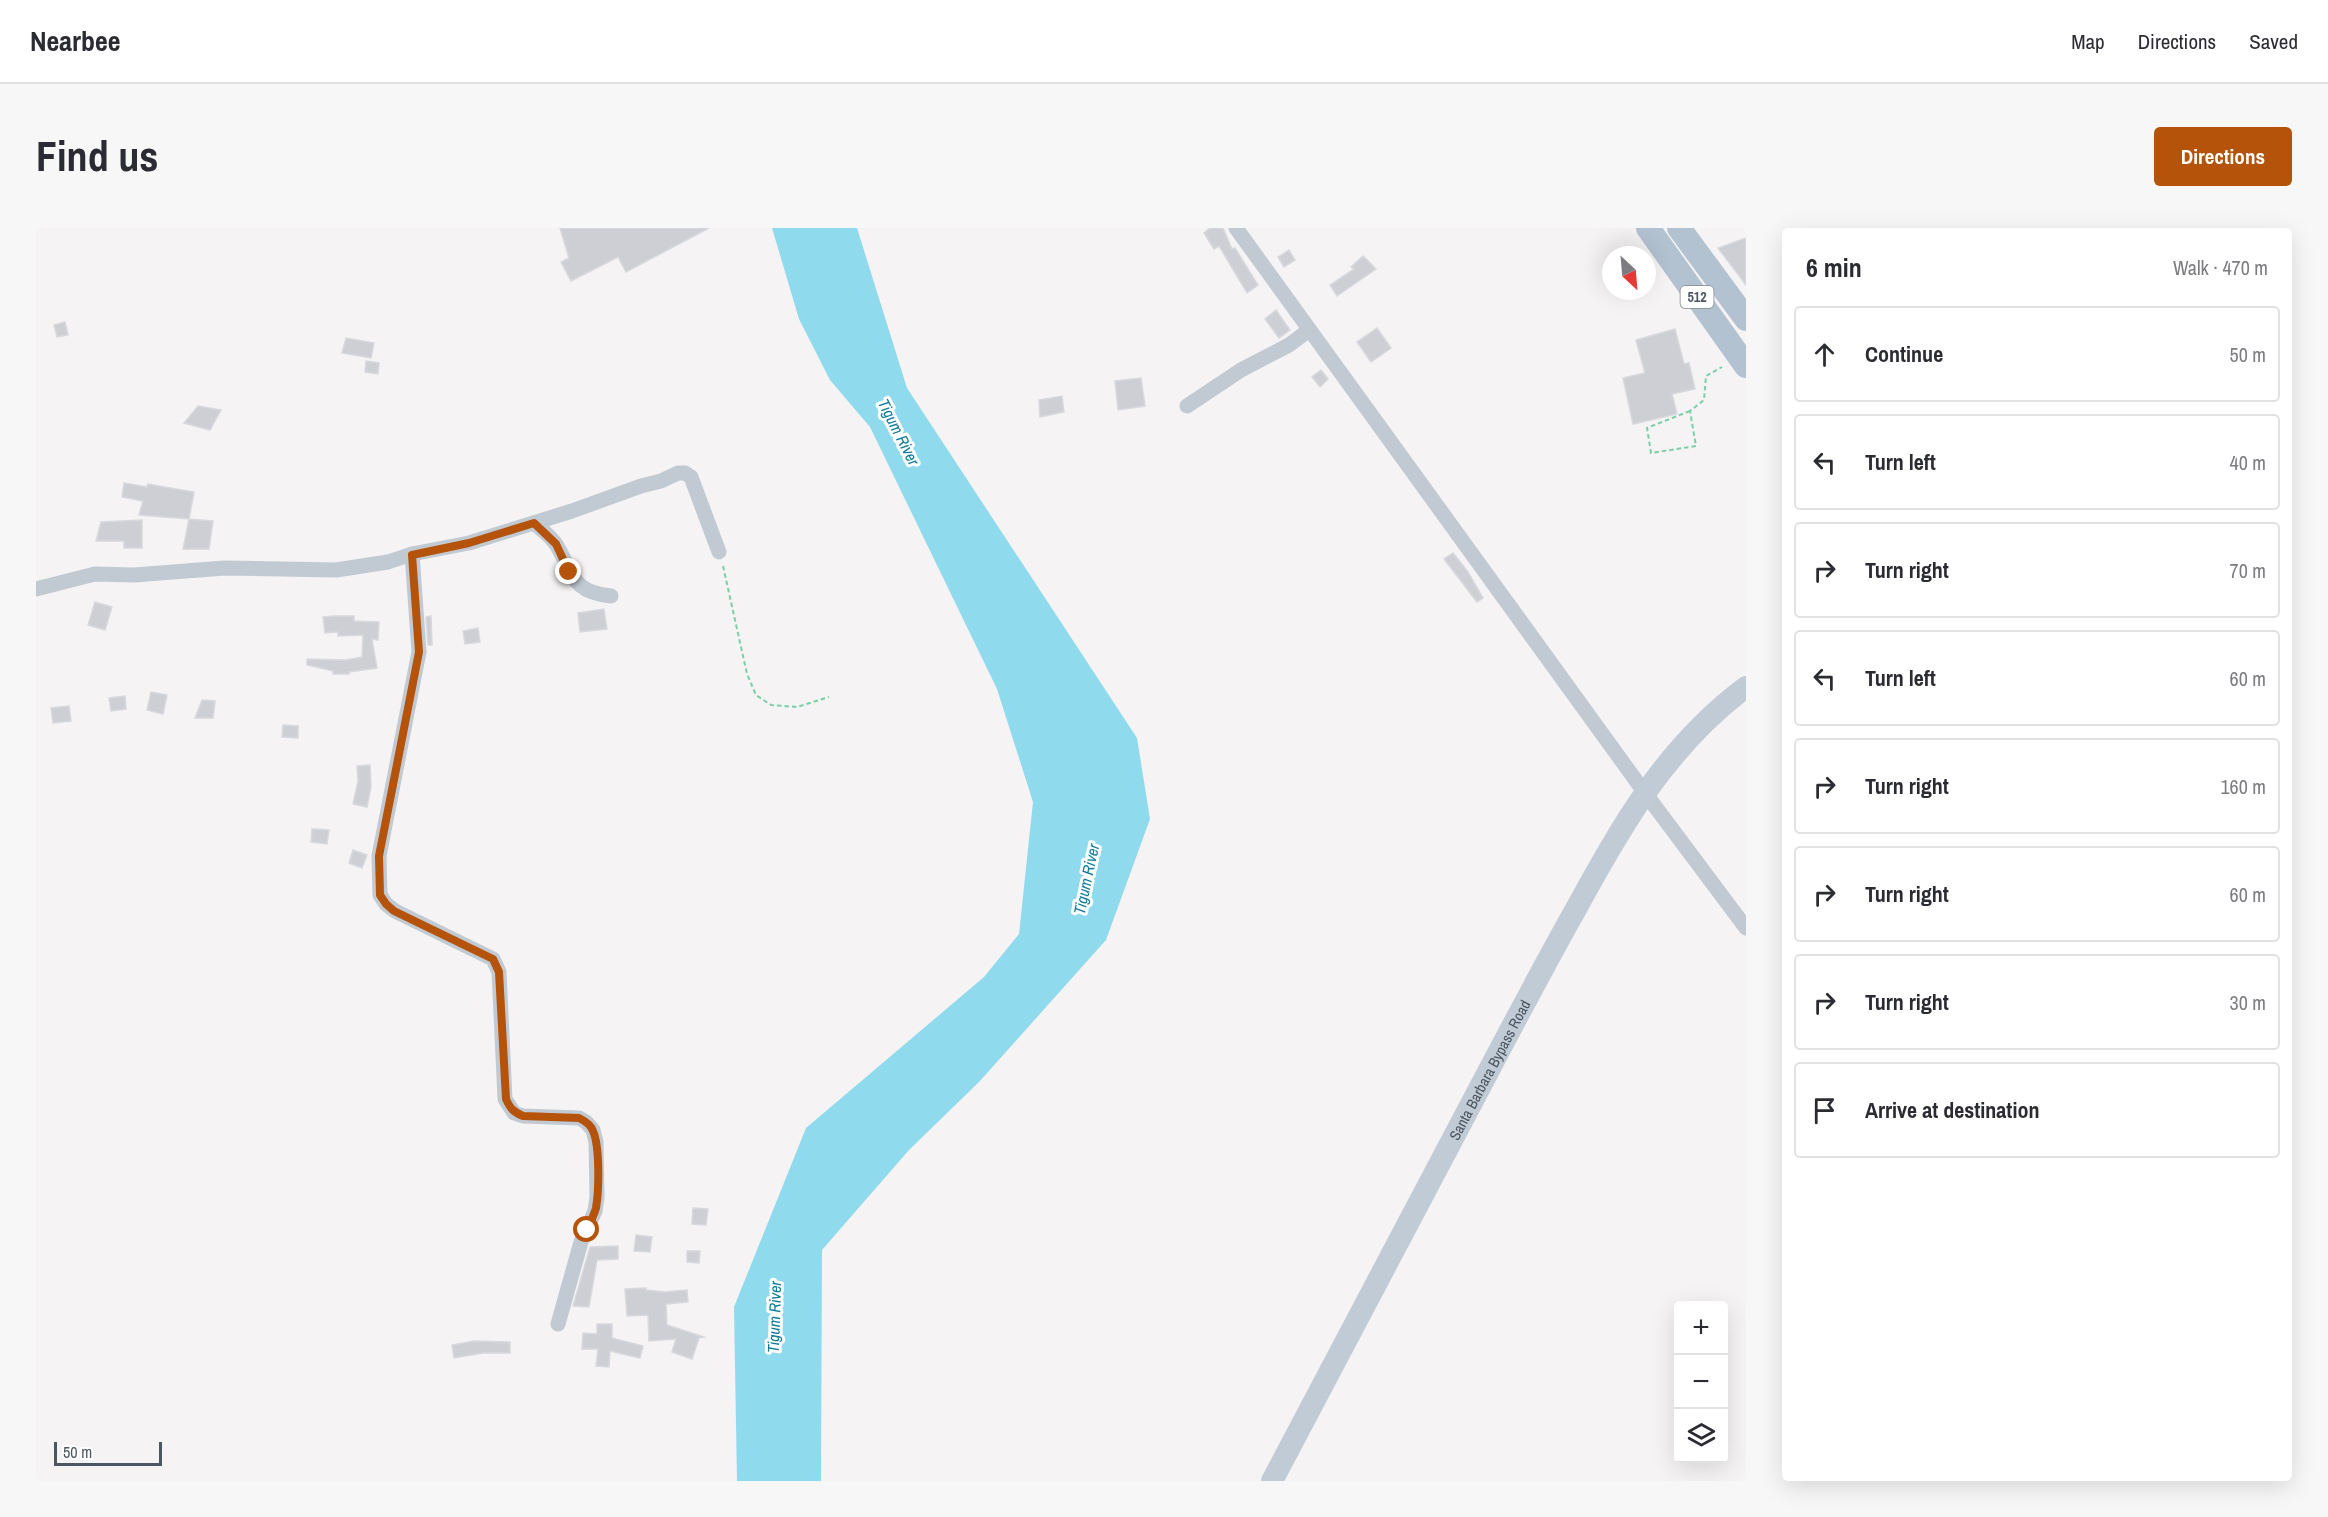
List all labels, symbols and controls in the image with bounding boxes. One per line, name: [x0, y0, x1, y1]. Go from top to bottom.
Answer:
text: Nearbee: [30, 22, 121, 60]
text: Map: [2071, 27, 2105, 56]
text: Directions: [2138, 27, 2216, 56]
text: Saved: [2249, 27, 2298, 56]
button: Directions: [2154, 127, 2292, 186]
text: Find us: [36, 128, 158, 184]
north arrow: [1602, 246, 1656, 300]
text: 6 min: [1806, 250, 1862, 285]
text: Walk · 470 m: [2173, 254, 2268, 281]
road number: 512: [1680, 286, 1714, 308]
icon: ahead: [1808, 338, 1841, 371]
text: Continue: [1865, 339, 1943, 369]
text: 50 m: [2230, 341, 2266, 368]
water label: Tigum River: [873, 395, 925, 469]
icon: left: [1808, 446, 1841, 479]
text: Turn left: [1865, 447, 1936, 477]
text: 40 m: [2230, 449, 2266, 476]
icon: right: [1808, 554, 1841, 587]
text: Turn right: [1865, 555, 1949, 585]
text: 70 m: [2230, 557, 2266, 584]
route end: [555, 558, 581, 584]
icon: left: [1808, 662, 1841, 695]
text: Turn left: [1865, 663, 1936, 693]
text: 60 m: [2230, 665, 2266, 692]
icon: right: [1808, 770, 1841, 803]
text: Turn right: [1865, 771, 1949, 801]
text: 160 m: [2220, 773, 2266, 800]
water label: Tigum River: [1068, 841, 1104, 916]
icon: right: [1808, 878, 1841, 911]
text: Turn right: [1865, 879, 1949, 909]
text: 60 m: [2230, 881, 2266, 908]
icon: right: [1808, 986, 1841, 1019]
text: Turn right: [1865, 987, 1949, 1017]
text: 30 m: [2230, 989, 2266, 1016]
street label: Santa Barbara Bypass Road: [1443, 996, 1535, 1144]
icon: arrive: [1808, 1094, 1841, 1127]
text: Arrive at destination: [1865, 1095, 2039, 1125]
route start: [573, 1216, 599, 1242]
water label: Tigum River: [762, 1280, 786, 1353]
map controls: [1674, 1301, 1728, 1463]
button: +: [1674, 1301, 1728, 1355]
button: −: [1674, 1355, 1728, 1409]
button: layers: [1674, 1409, 1728, 1463]
scale bar: [54, 1439, 162, 1466]
text: 50 m: [63, 1441, 92, 1463]

